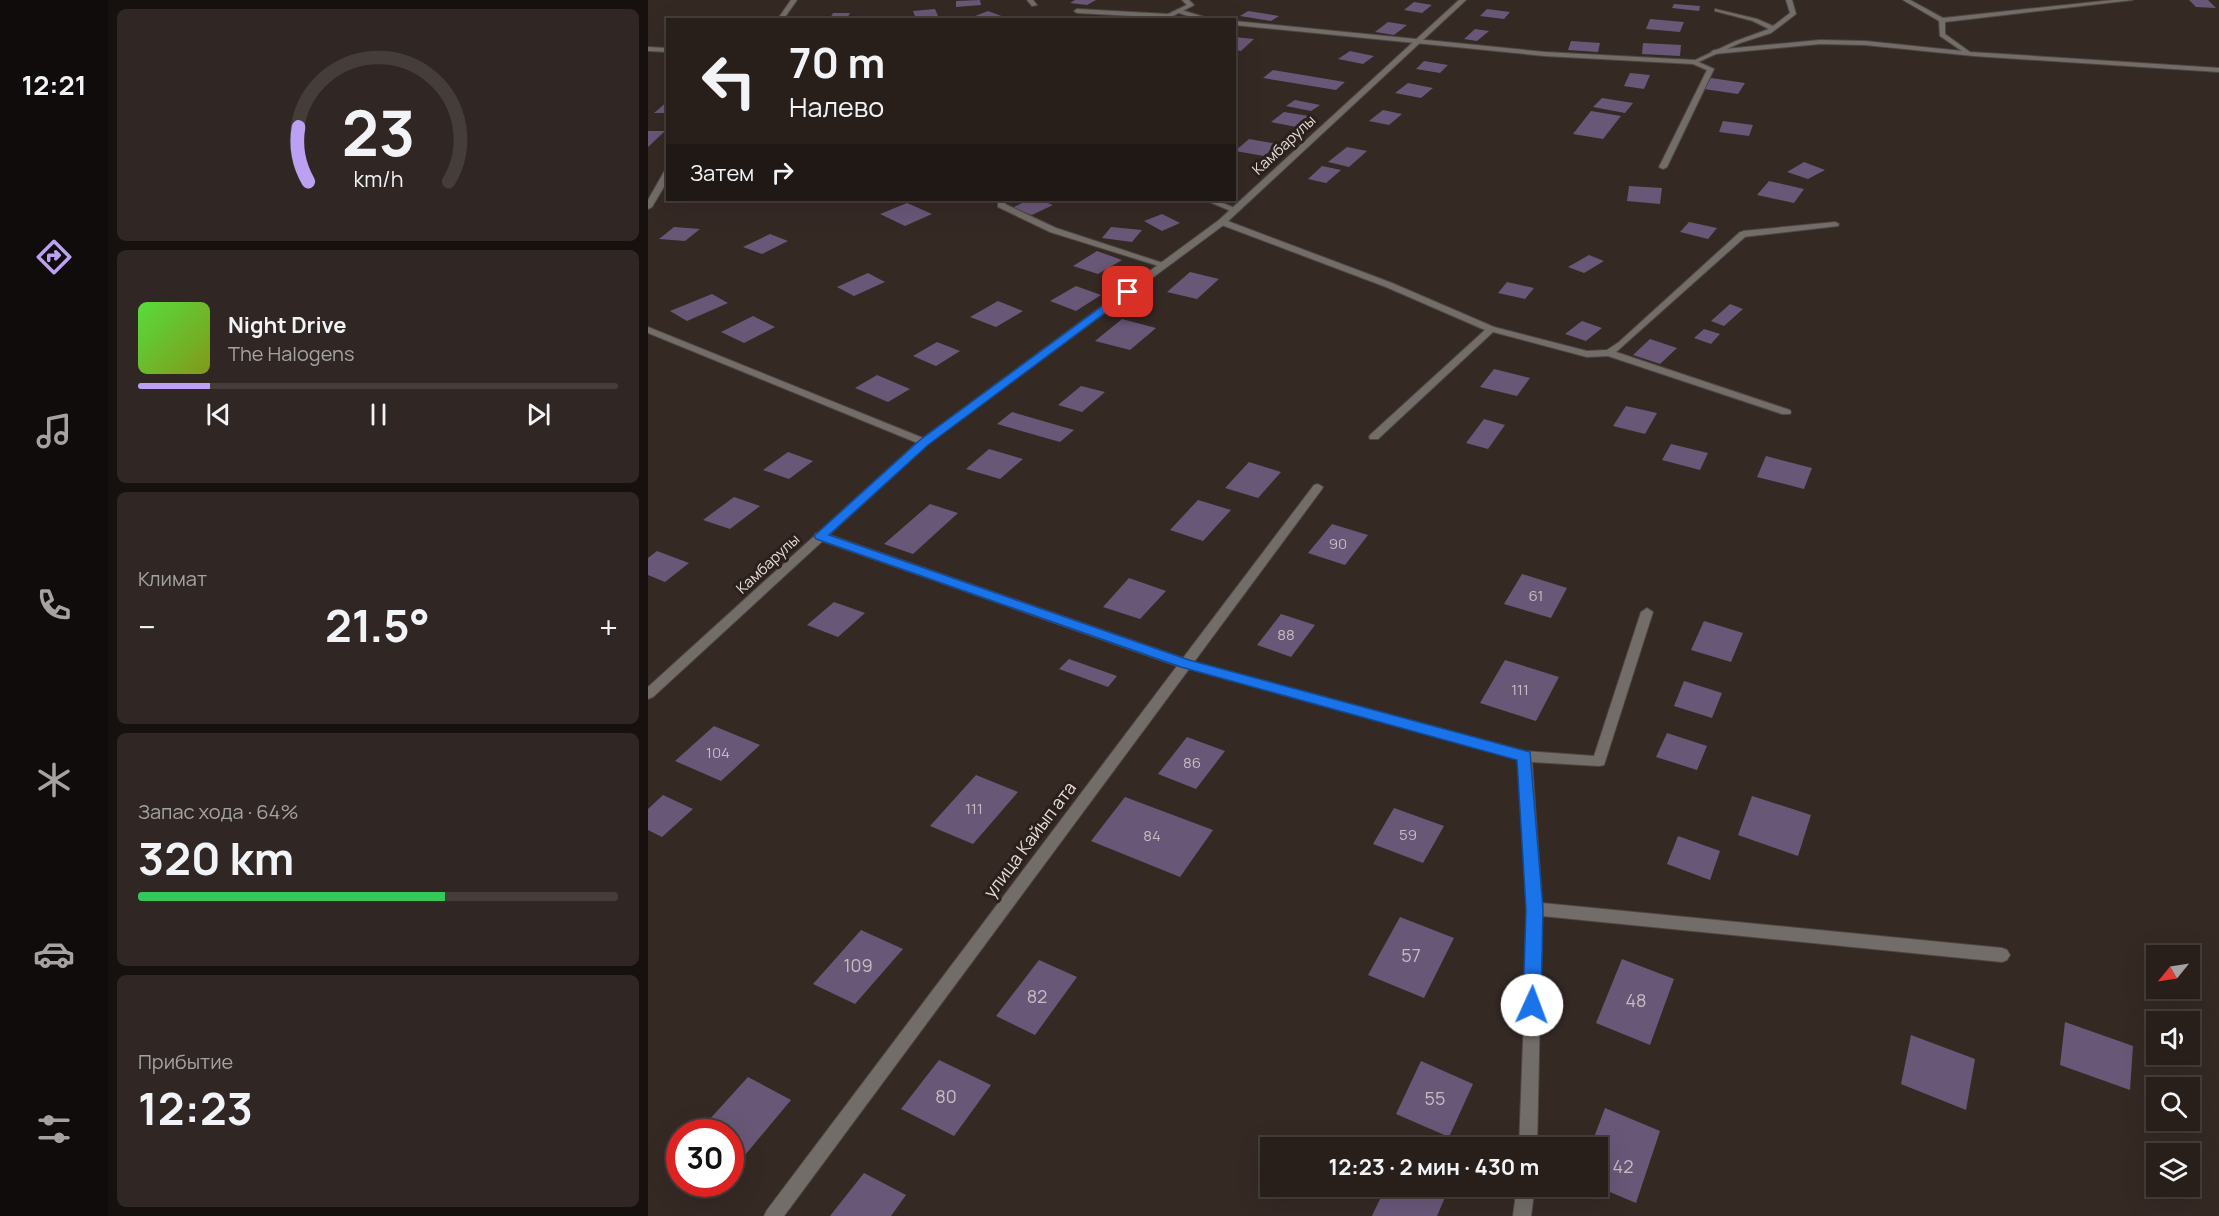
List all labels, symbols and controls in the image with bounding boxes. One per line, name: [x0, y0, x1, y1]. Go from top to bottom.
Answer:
text: 70 m: [789, 33, 885, 91]
icon: left: [690, 42, 768, 120]
text: 12:21: [21, 66, 87, 103]
text: Налево: [789, 88, 884, 125]
text: 23: [341, 89, 415, 175]
street label: Камбарулы: [1247, 110, 1320, 179]
icon: right: [766, 156, 799, 189]
text: Затем: [690, 158, 754, 188]
text: km/h: [353, 165, 403, 194]
icon: directions: [33, 236, 75, 278]
pin: [1102, 266, 1153, 317]
icon: arrive: [1111, 275, 1144, 308]
text: Night Drive: [228, 310, 347, 340]
text: The Halogens: [228, 340, 354, 367]
icon: previous: [202, 398, 235, 431]
icon: pause: [362, 398, 395, 431]
icon: next: [522, 398, 555, 431]
icon: music: [33, 410, 75, 452]
street label: Камбарулы: [731, 529, 804, 598]
house number: 90: [1329, 533, 1347, 554]
text: Климат: [138, 565, 207, 592]
icon: phone: [33, 584, 75, 626]
house number: 61: [1529, 585, 1543, 606]
text: 21.5°: [325, 594, 430, 656]
text: −: [138, 604, 156, 649]
text: +: [599, 604, 618, 649]
house number: 88: [1277, 624, 1295, 645]
house number: 111: [1511, 679, 1529, 700]
house number: 104: [706, 742, 730, 763]
house number: 86: [1183, 752, 1201, 773]
icon: climate: [33, 759, 75, 801]
street label: улица Кайып ата: [977, 776, 1081, 903]
text: Запас хода · 64%: [138, 798, 298, 825]
house number: 111: [965, 798, 983, 819]
house number: 59: [1399, 824, 1417, 845]
house number: 84: [1143, 825, 1161, 846]
text: 320 km: [138, 827, 294, 889]
icon: car: [33, 933, 75, 975]
house number: 57: [1401, 943, 1421, 967]
north arrow: [2146, 945, 2200, 999]
map controls: [2146, 945, 2200, 1197]
house number: 109: [843, 953, 873, 977]
position arrow: [1500, 973, 1564, 1037]
house number: 82: [1027, 984, 1047, 1008]
house number: 48: [1625, 988, 1647, 1012]
button: sound: [2146, 1011, 2200, 1065]
text: Прибытие: [138, 1048, 233, 1075]
text: 12:23: [138, 1077, 253, 1139]
button: search: [2146, 1077, 2200, 1131]
house number: 80: [935, 1084, 957, 1108]
house number: 55: [1425, 1086, 1445, 1110]
icon: filters: [33, 1108, 75, 1150]
speed limit sign: 30: [666, 1119, 744, 1197]
button: layers: [2146, 1143, 2200, 1197]
text: 12:23 · 2 мин · 430 m: [1329, 1152, 1539, 1182]
house number: 42: [1613, 1154, 1633, 1178]

